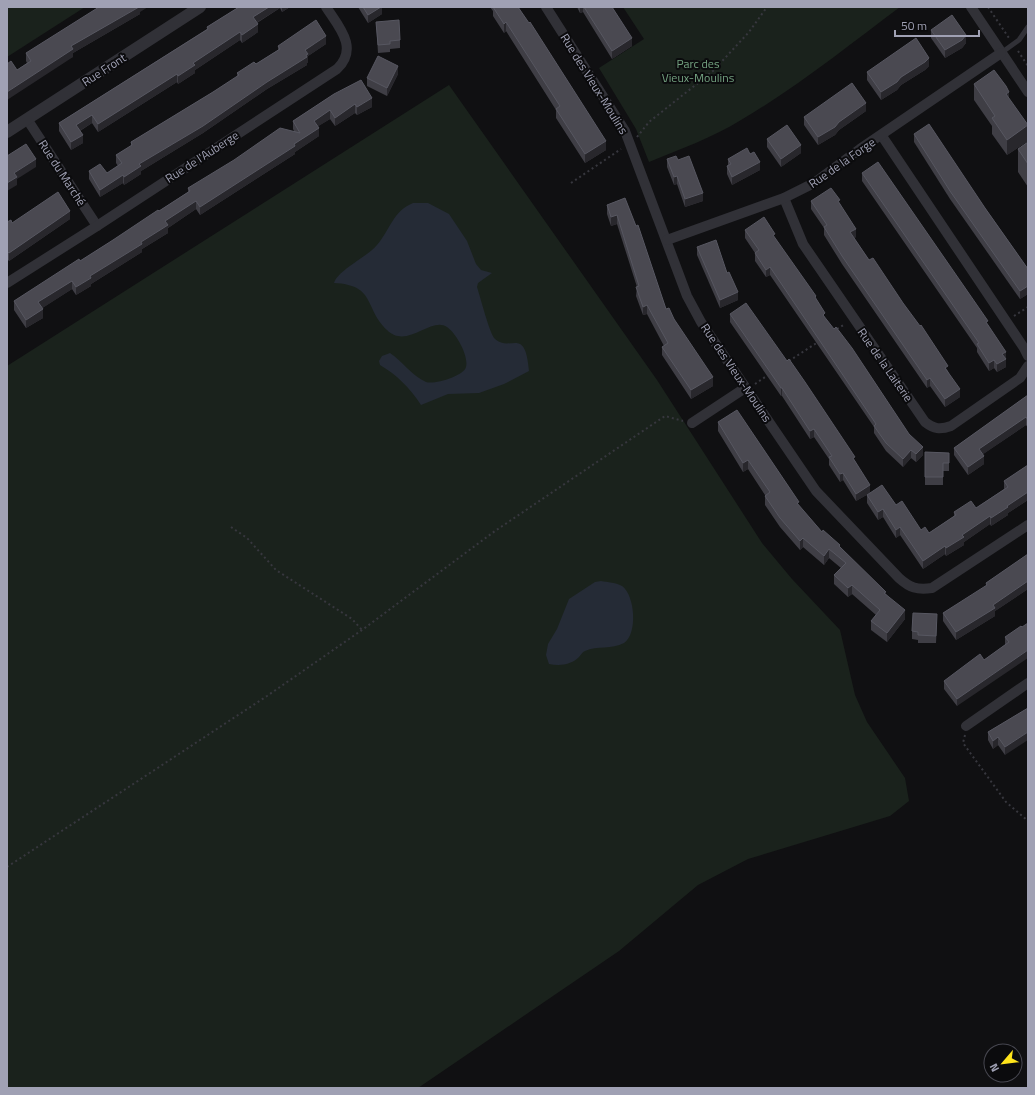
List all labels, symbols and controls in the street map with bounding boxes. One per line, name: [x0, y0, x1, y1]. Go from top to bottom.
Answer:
scale bar: [895, 12, 979, 38]
text: 50 m: [901, 16, 927, 35]
street label: Rue des Vieux-Moulins: [556, 30, 633, 138]
street label: Rue Front: [78, 48, 130, 91]
park label: Parc des Vieux-Moulins: [662, 54, 735, 87]
street label: Rue de l'Auberge: [161, 126, 242, 188]
street label: Rue de la Forge: [804, 133, 879, 193]
street label: Rue du Marché: [34, 136, 91, 210]
street label: Rue des Vieux-Moulins: [696, 320, 777, 426]
street label: Rue de la Laiterie: [853, 324, 918, 406]
north arrow: [983, 1043, 1023, 1083]
text: N: [985, 1061, 1003, 1075]

